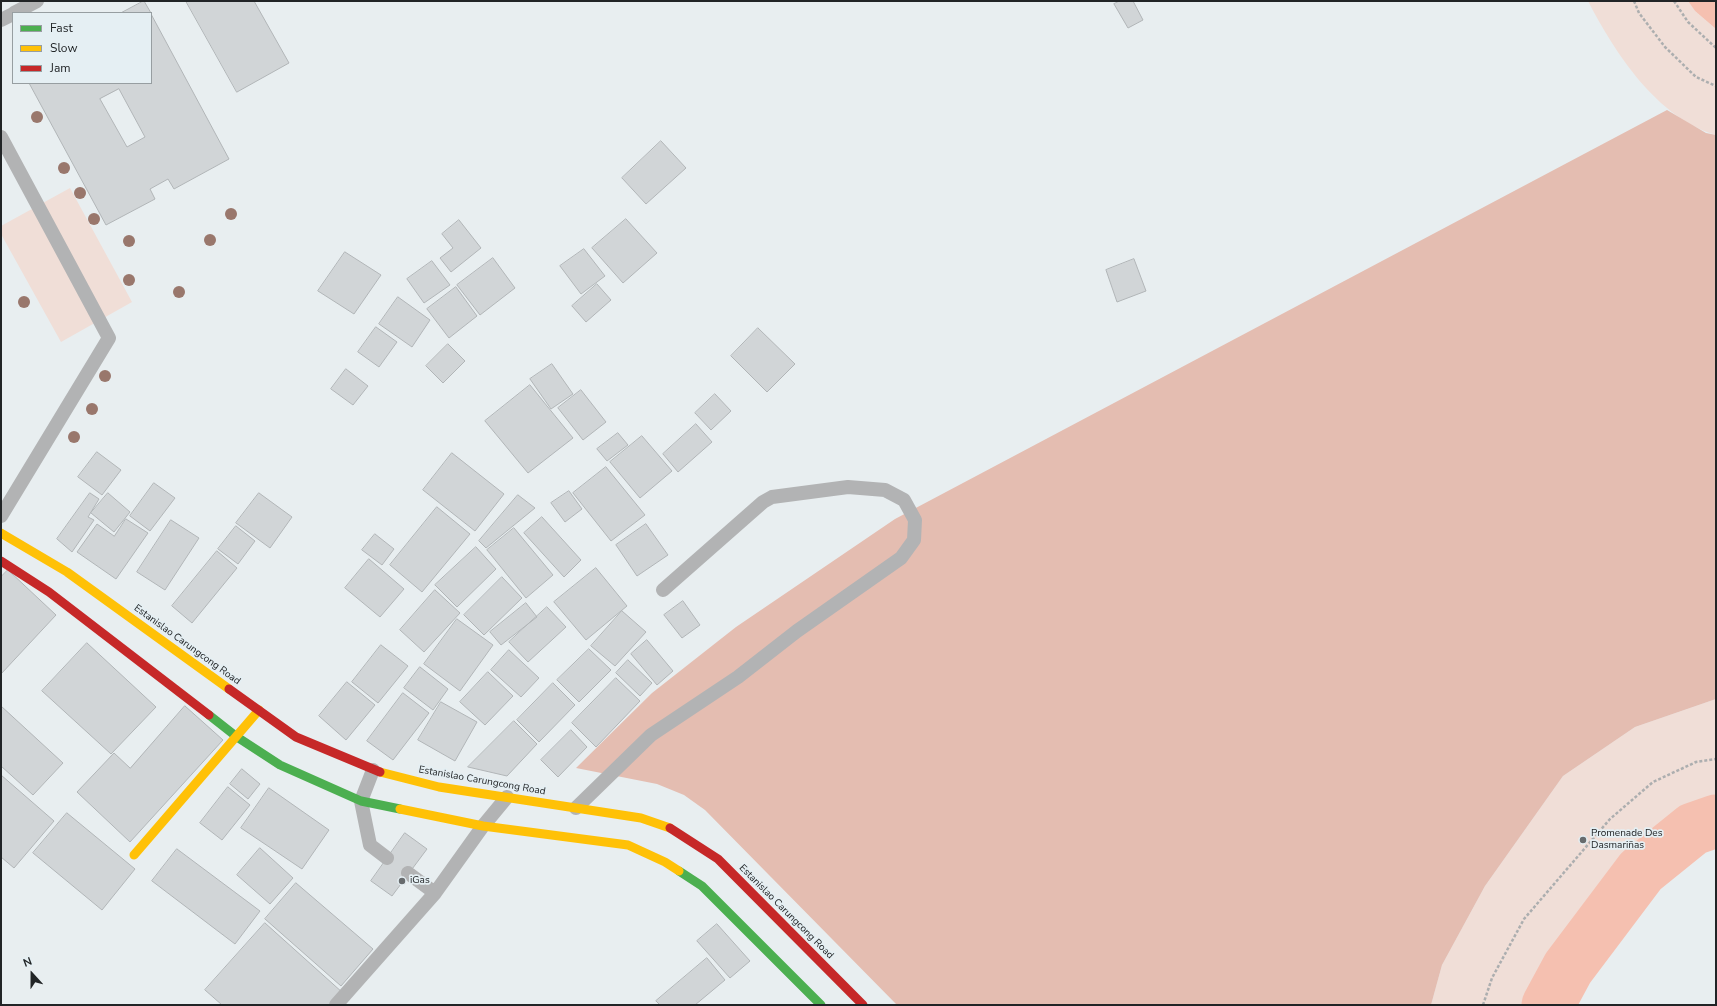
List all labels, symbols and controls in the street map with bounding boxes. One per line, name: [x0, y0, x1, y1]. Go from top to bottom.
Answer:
legend: [12, 12, 152, 84]
text: Fast: [50, 20, 73, 36]
text: Slow: [50, 40, 78, 56]
text: Jam: [50, 60, 71, 76]
street label: Estanislao Carungcong Road: [131, 602, 243, 688]
street label: Estanislao Carungcong Road: [418, 764, 546, 798]
place label: Promenade Des Dasmariñas: [1591, 828, 1662, 852]
marker: Promenade Des Dasmariñas: [1578, 835, 1588, 845]
street label: Estanislao Carungcong Road: [736, 862, 836, 962]
place label: iGas: [410, 875, 430, 887]
marker: iGas: [397, 876, 407, 886]
north arrow: [12, 954, 52, 994]
text: N: [21, 954, 34, 971]

